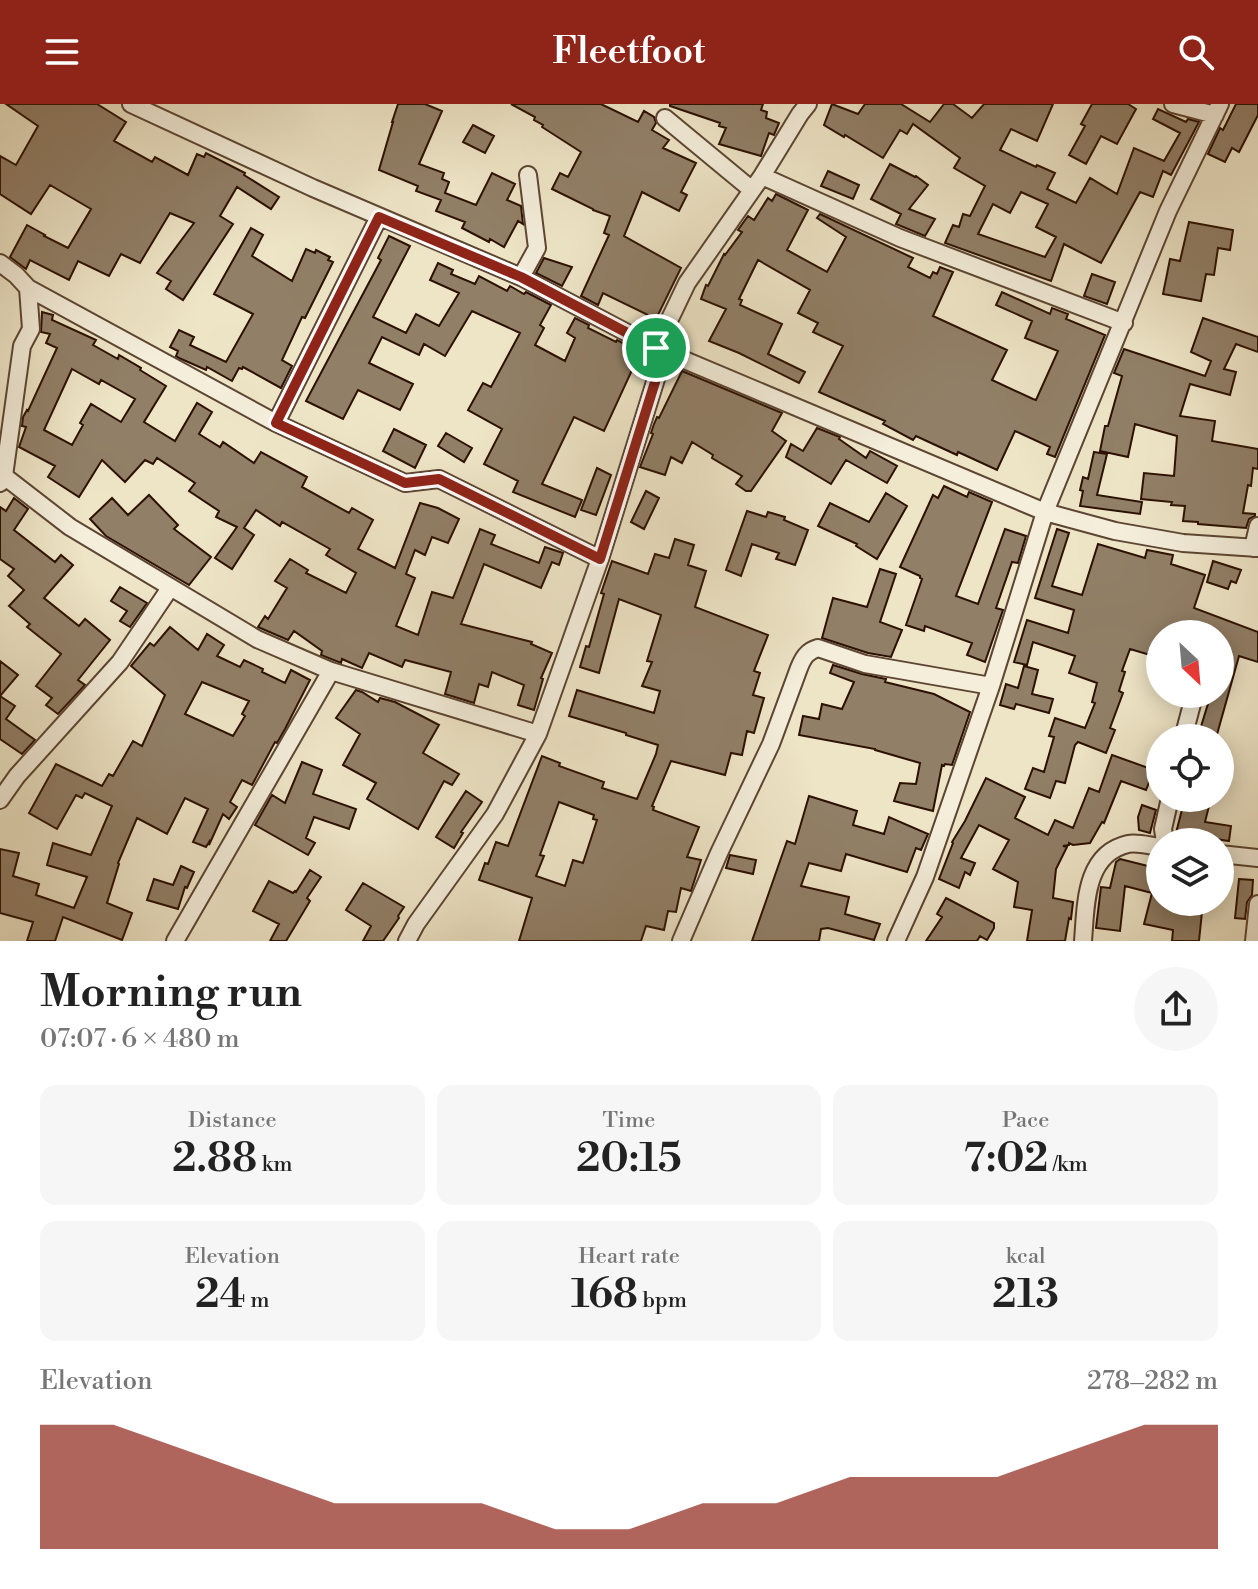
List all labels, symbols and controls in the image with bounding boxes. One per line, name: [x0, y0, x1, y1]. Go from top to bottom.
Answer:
icon: menu: [40, 30, 84, 74]
text: Fleetfoot: [552, 30, 706, 75]
icon: search: [1174, 30, 1218, 74]
pin: [622, 314, 690, 382]
icon: arrive: [634, 326, 678, 370]
north arrow: [1146, 620, 1234, 708]
map controls: [1146, 620, 1234, 916]
button: locate: [1146, 724, 1234, 812]
button: layers: [1146, 828, 1234, 916]
text: Morning run: [40, 965, 302, 1020]
button: share: [1134, 967, 1218, 1051]
text: 07:07 · 6 × 480 m: [40, 1023, 240, 1055]
text: Distance: [188, 1107, 277, 1134]
text: Time: [603, 1107, 655, 1134]
text: Pace: [1002, 1107, 1049, 1134]
text: 2.88: [172, 1134, 257, 1184]
text: 20:15: [576, 1134, 682, 1184]
text: 7:02: [964, 1134, 1048, 1184]
text: km: [257, 1151, 292, 1178]
text: /km: [1048, 1151, 1088, 1178]
text: Elevation: [185, 1243, 280, 1270]
text: Heart rate: [578, 1243, 680, 1270]
text: kcal: [1006, 1243, 1046, 1270]
text: 24: [195, 1270, 246, 1320]
text: 168: [571, 1270, 638, 1320]
text: 213: [992, 1270, 1059, 1320]
text: m: [246, 1287, 269, 1314]
text: bpm: [638, 1287, 687, 1314]
text: Elevation: [40, 1365, 153, 1397]
text: 278–282 m: [1087, 1365, 1218, 1397]

